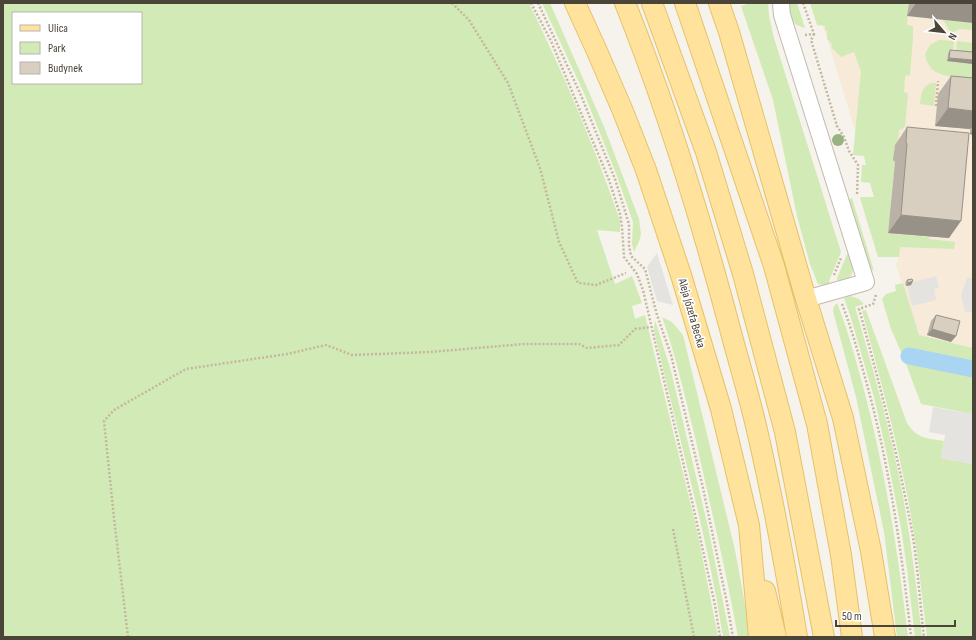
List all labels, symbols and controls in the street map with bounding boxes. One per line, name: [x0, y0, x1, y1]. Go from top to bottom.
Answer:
legend: [12, 12, 142, 84]
north arrow: [924, 12, 964, 52]
text: Ulica: [48, 21, 68, 36]
text: N: [945, 31, 960, 42]
text: Park: [48, 41, 66, 56]
text: Budynek: [48, 61, 83, 76]
street label: Aleja Józefa Becka: [674, 276, 709, 350]
scale bar: [836, 602, 955, 628]
text: 50 m: [842, 609, 862, 624]

